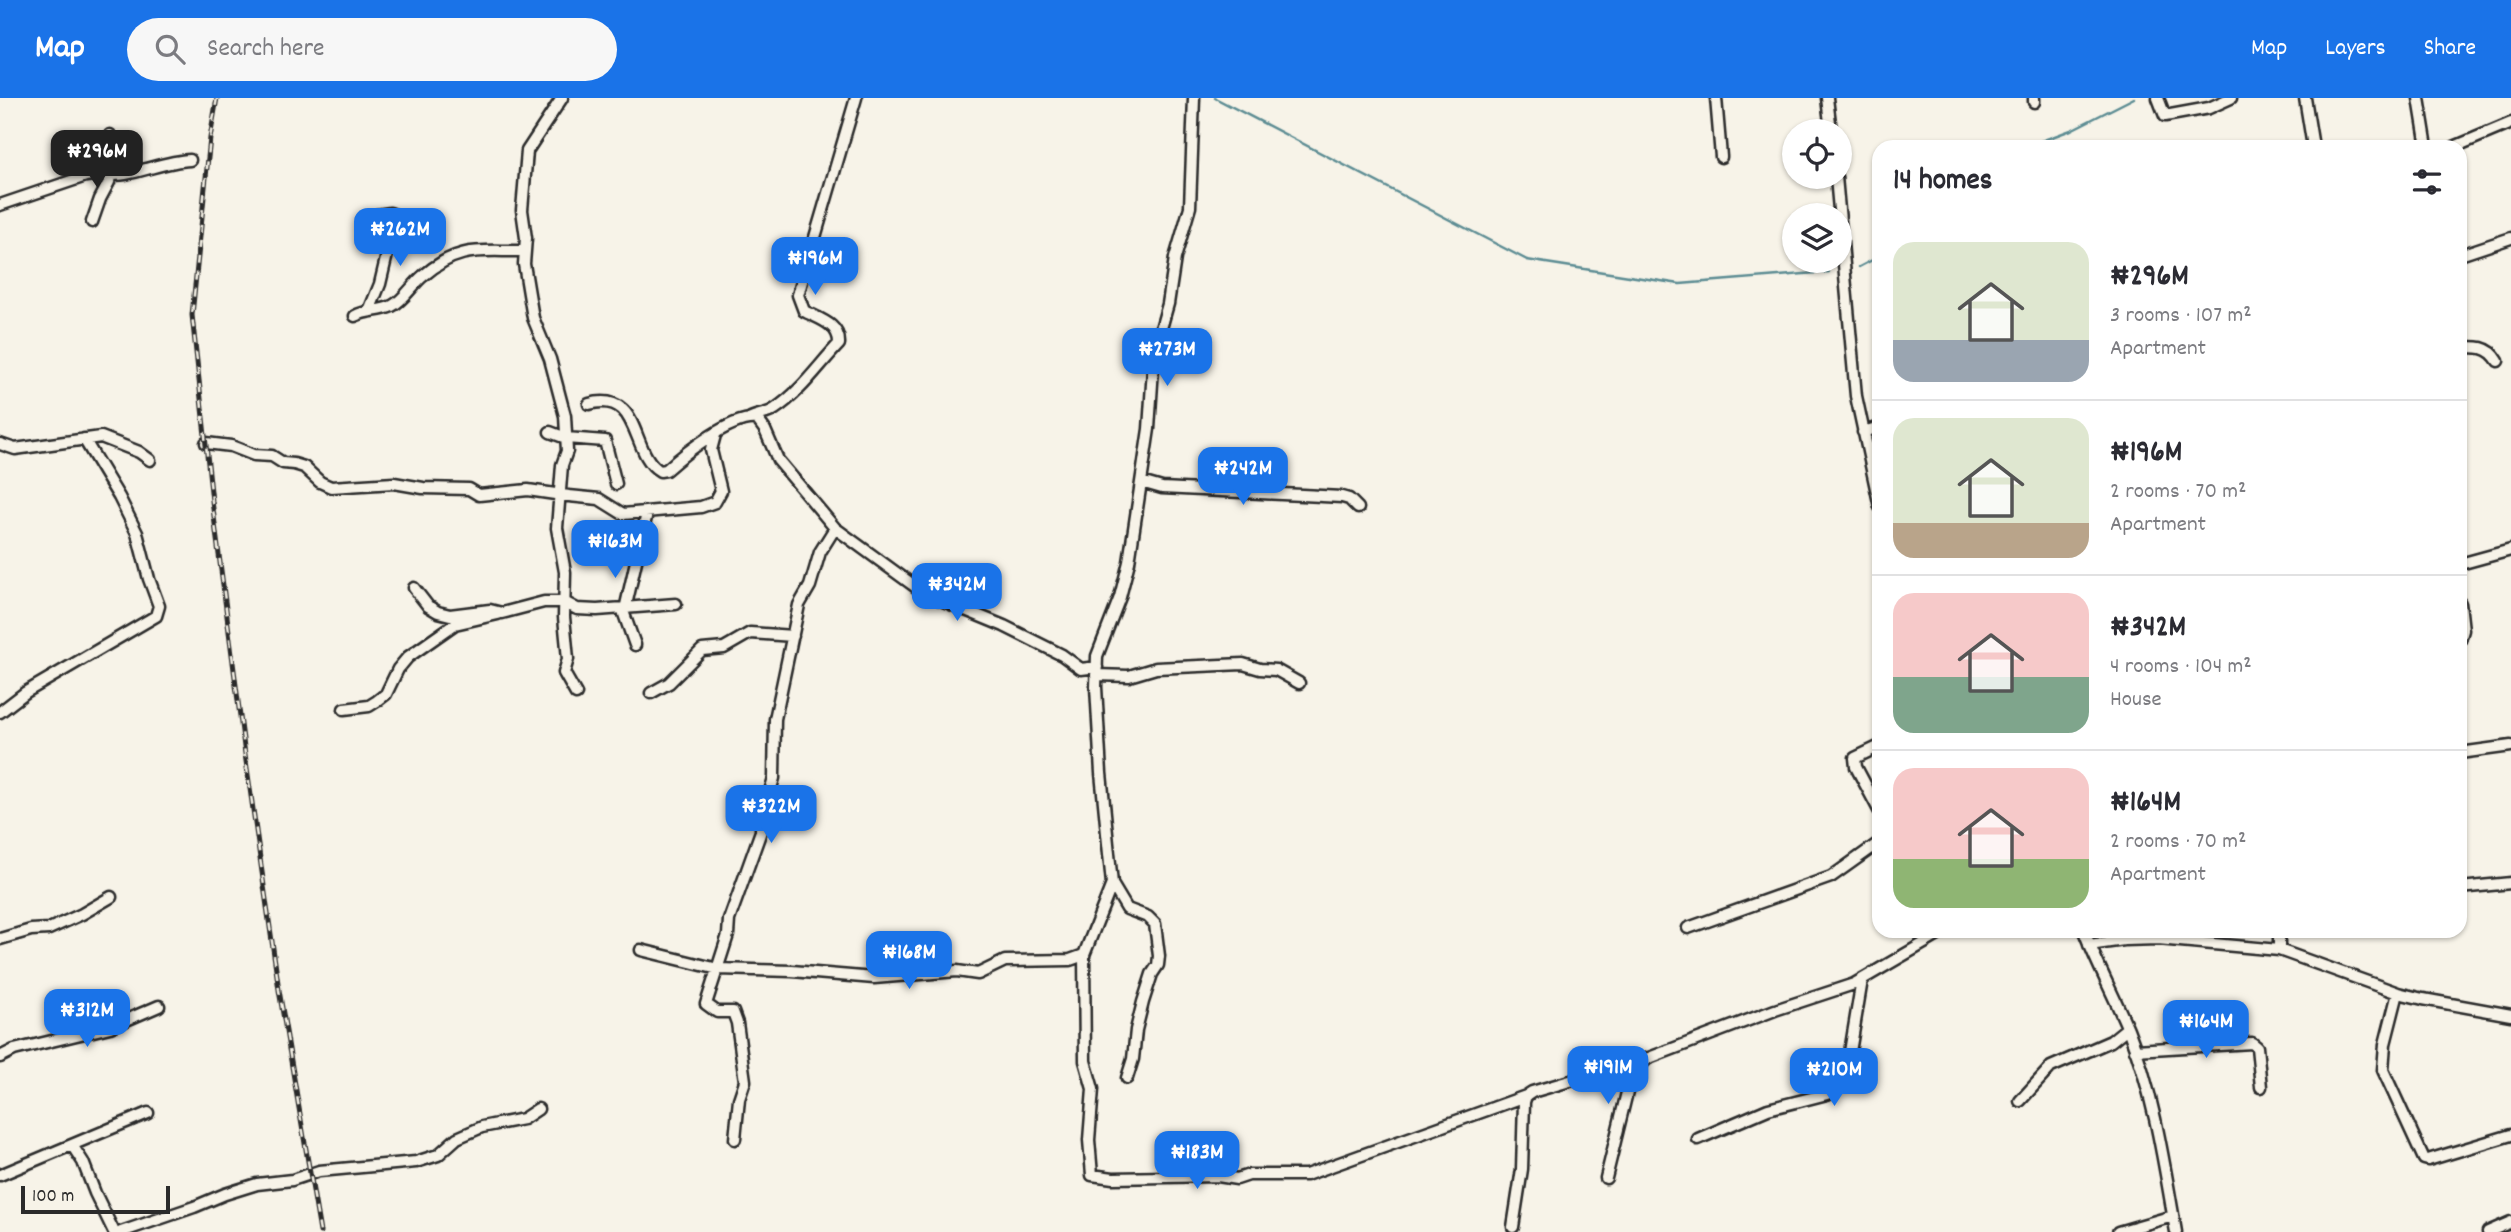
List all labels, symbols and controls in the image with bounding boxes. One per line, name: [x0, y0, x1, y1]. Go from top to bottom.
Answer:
search box: [127, 18, 617, 81]
text: Map: [35, 26, 85, 73]
icon: search: [151, 30, 189, 68]
text: Search here: [207, 31, 325, 68]
text: Map: [2251, 32, 2287, 66]
text: Layers: [2325, 32, 2386, 66]
text: Share: [2424, 32, 2476, 66]
map controls: [1782, 119, 1852, 273]
button: locate: [1782, 119, 1852, 189]
pin: ₦296M: [48, 130, 146, 190]
text: ₦296M: [67, 136, 127, 169]
text: 14 homes: [1893, 161, 1992, 204]
icon: filters: [2408, 163, 2446, 201]
button: layers: [1782, 203, 1852, 273]
pin: ₦262M: [351, 208, 449, 268]
text: ₦262M: [370, 214, 430, 247]
pin: ₦196M: [766, 238, 864, 297]
text: ₦196M: [787, 243, 843, 276]
text: ₦296M: [2110, 257, 2189, 300]
icon: home: [1949, 270, 2033, 354]
text: 3 rooms · 107 m²: [2110, 300, 2252, 333]
pin: ₦273M: [1118, 328, 1216, 388]
text: Apartment: [2110, 333, 2206, 366]
text: ₦273M: [1138, 334, 1196, 367]
text: ₦196M: [2110, 433, 2182, 476]
icon: home: [1949, 446, 2033, 530]
pin: ₦242M: [1194, 448, 1292, 507]
text: ₦242M: [1214, 453, 1272, 486]
text: 2 rooms · 70 m²: [2110, 476, 2246, 509]
text: Apartment: [2110, 509, 2206, 542]
pin: ₦163M: [566, 520, 664, 580]
text: ₦163M: [587, 526, 643, 559]
pin: ₦342M: [908, 564, 1006, 623]
text: ₦342M: [928, 569, 986, 602]
text: ₦342M: [2110, 608, 2186, 651]
icon: home: [1949, 621, 2033, 705]
text: 4 rooms · 104 m²: [2110, 651, 2252, 684]
text: House: [2110, 684, 2162, 717]
text: ₦164M: [2110, 783, 2181, 826]
pin: ₦322M: [722, 786, 820, 845]
text: ₦322M: [742, 791, 800, 824]
icon: home: [1949, 796, 2033, 880]
text: 2 rooms · 70 m²: [2110, 826, 2246, 859]
text: Apartment: [2110, 859, 2206, 892]
pin: ₦168M: [860, 932, 958, 991]
text: ₦168M: [882, 937, 936, 970]
pin: ₦312M: [38, 990, 136, 1049]
text: ₦312M: [60, 995, 114, 1028]
pin: ₦164M: [2157, 1000, 2255, 1060]
text: ₦164M: [2179, 1006, 2233, 1039]
pin: ₦191M: [1559, 1046, 1657, 1106]
pin: ₦210M: [1785, 1048, 1883, 1108]
text: ₦191M: [1583, 1052, 1633, 1085]
text: ₦210M: [1806, 1054, 1862, 1087]
pin: ₦183M: [1148, 1132, 1246, 1191]
text: ₦183M: [1170, 1137, 1224, 1170]
scale bar: [21, 1183, 170, 1215]
text: 100 m: [32, 1184, 74, 1211]

